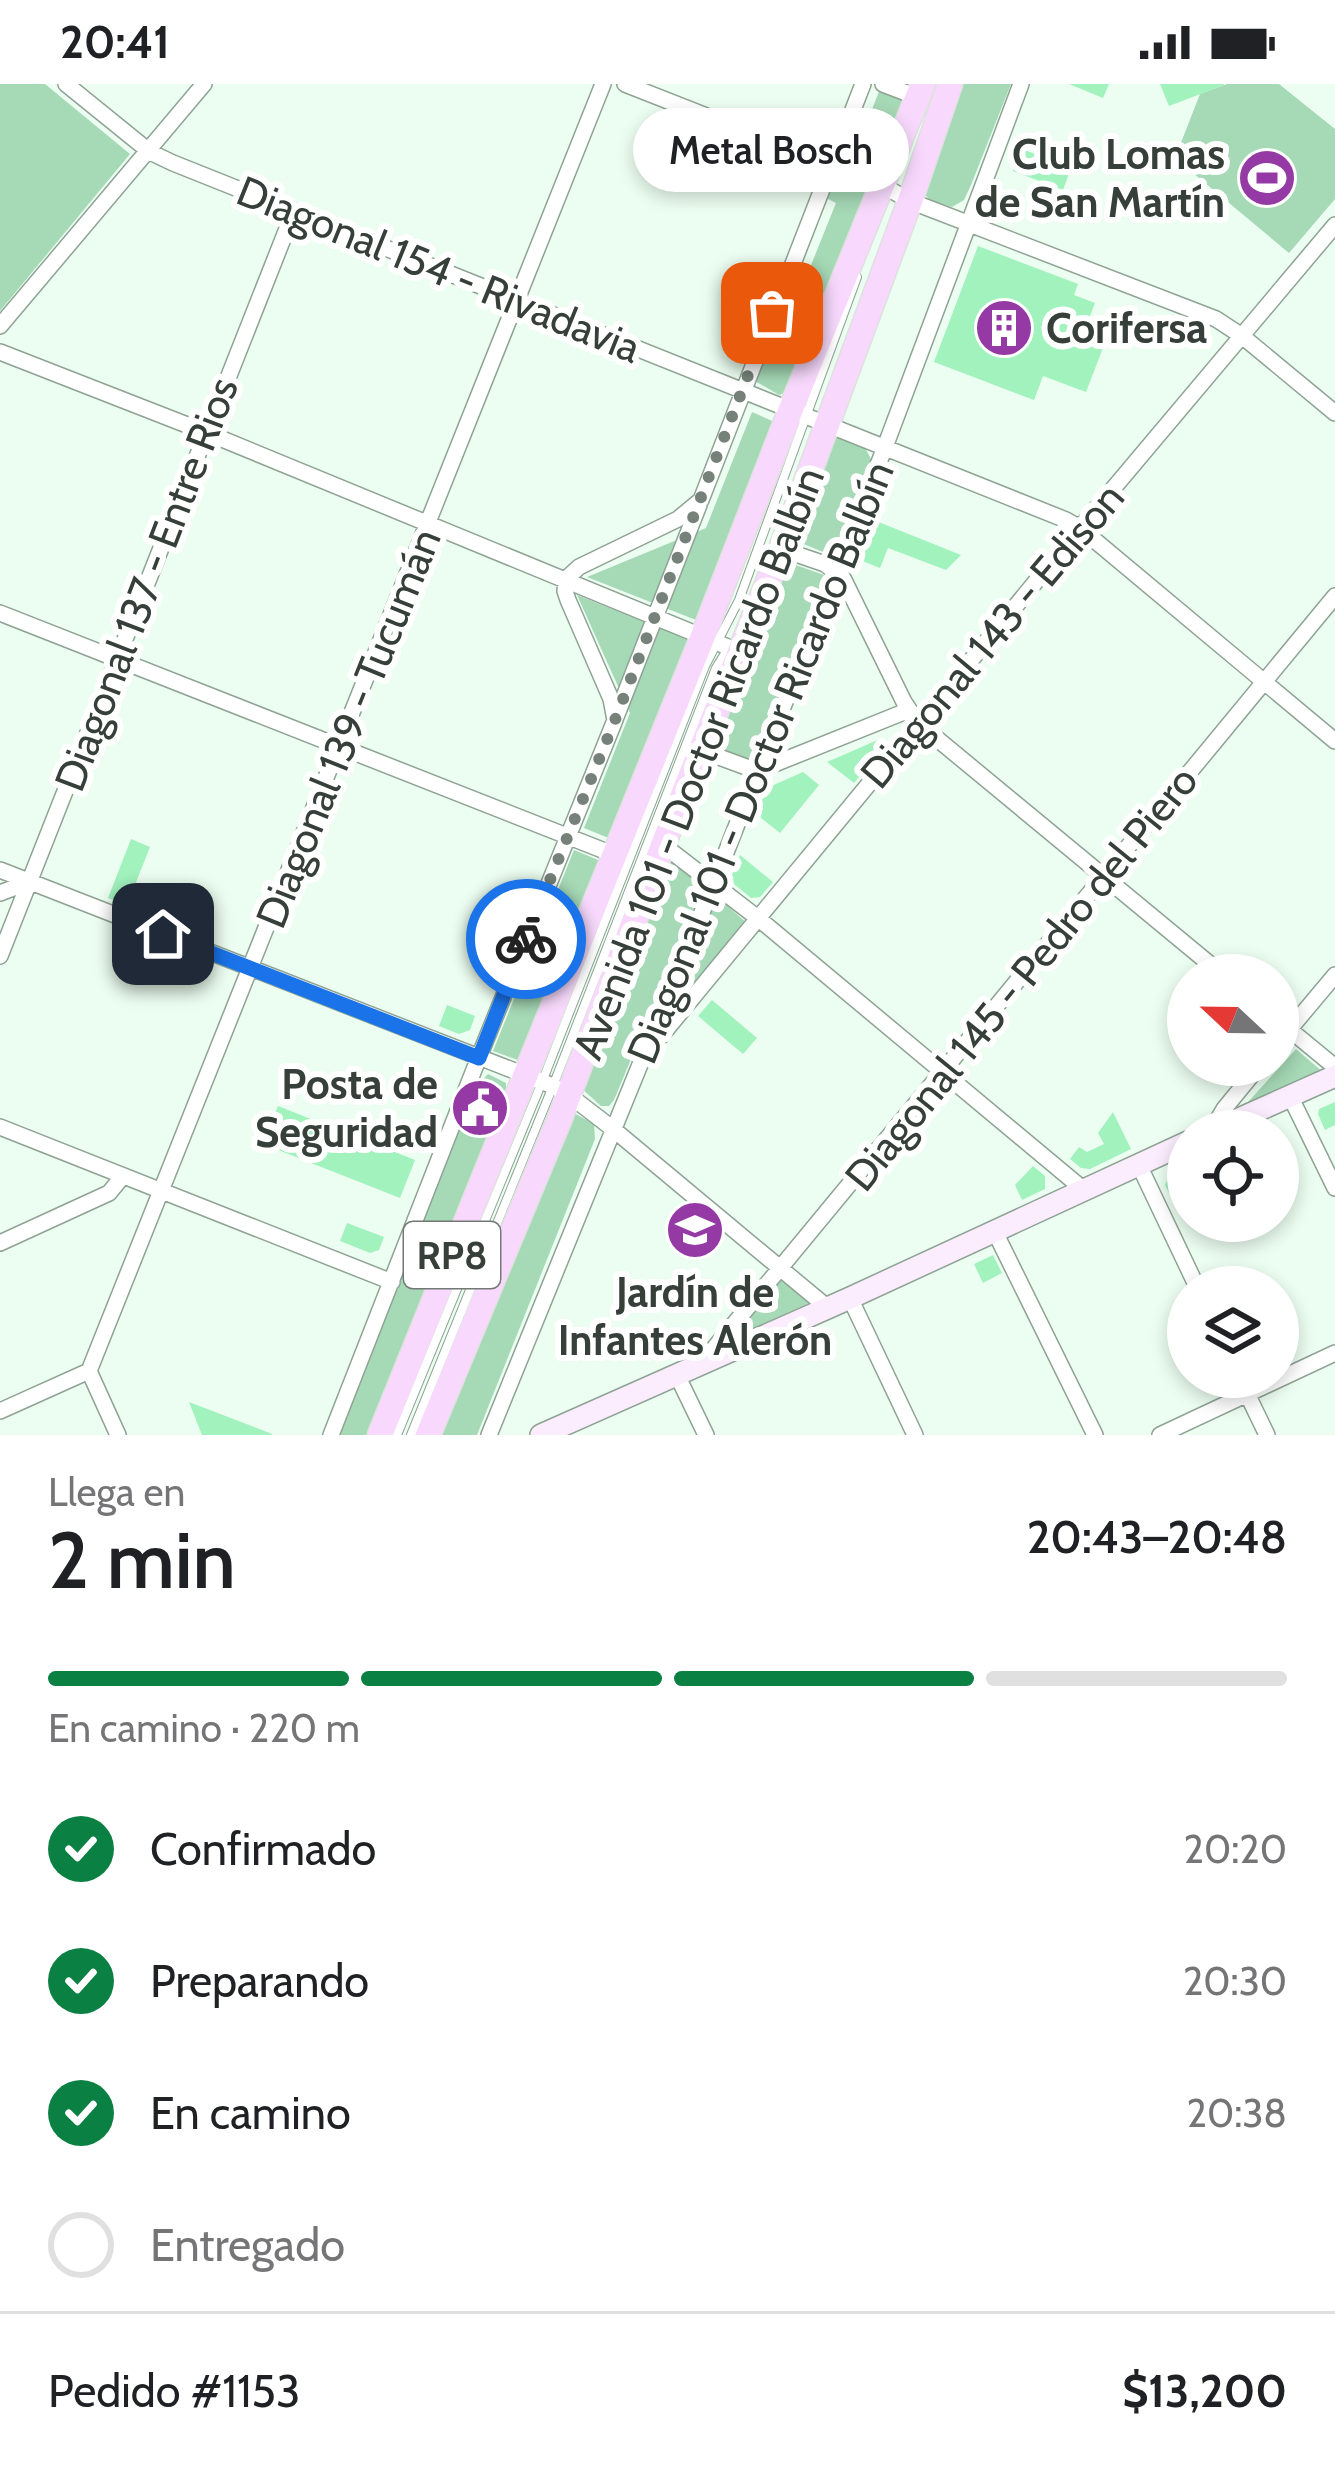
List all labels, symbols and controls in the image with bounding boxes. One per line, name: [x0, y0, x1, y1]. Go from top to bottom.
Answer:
text: 20:41: [60, 15, 170, 69]
callout: Metal Bosch: [634, 109, 910, 193]
text: Metal Bosch: [669, 126, 873, 174]
place label: Club Lomas de San Martín: [975, 128, 1225, 228]
sports icon: Club Lomas de San Martín: [1236, 147, 1298, 209]
street label: Diagonal 154 - Rivadavia: [230, 164, 648, 374]
pin: [721, 262, 823, 364]
icon: bag: [739, 280, 805, 346]
building icon: Corifersa: [973, 297, 1035, 359]
place label: Corifersa: [1046, 302, 1207, 354]
street label: Diagonal 137 - Entre Rios: [43, 370, 249, 798]
street label: Diagonal 101 - Doctor Ricardo Balbín: [615, 453, 905, 1071]
street label: Avenida 101 - Doctor Ricardo Balbín: [561, 460, 835, 1066]
street label: Diagonal 143 - Edison: [849, 472, 1135, 798]
street label: Diagonal 139 - Tucumán: [244, 521, 452, 935]
street label: Diagonal 145 - Pedro del Piero: [834, 755, 1208, 1201]
courier: [466, 879, 586, 999]
pin: [112, 883, 214, 985]
icon: home: [130, 901, 196, 967]
icon: bike: [493, 906, 559, 972]
north arrow: [1167, 954, 1299, 1086]
map controls: [1167, 954, 1299, 1398]
place label: Posta de Seguridad: [255, 1058, 438, 1158]
public building icon: Posta de Seguridad: [449, 1077, 511, 1139]
button: locate: [1167, 1110, 1299, 1242]
school or university icon: Jardín de Infantes Alerón: [664, 1199, 726, 1261]
road number: RP8: [404, 1222, 500, 1288]
place label: Jardín de Infantes Alerón: [558, 1266, 832, 1366]
button: layers: [1167, 1266, 1299, 1398]
text: Llega en: [48, 1468, 185, 1516]
text: 20:43–20:48: [1027, 1510, 1287, 1564]
text: 2 min: [48, 1513, 236, 1608]
text: En camino · 220 m: [48, 1704, 360, 1752]
icon: check: [48, 1816, 114, 1882]
text: Confirmado: [150, 1822, 376, 1876]
text: 20:20: [1184, 1825, 1287, 1873]
icon: check: [48, 1948, 114, 2014]
text: Preparando: [150, 1954, 369, 2008]
text: 20:30: [1183, 1957, 1287, 2005]
icon: check: [48, 2080, 114, 2146]
text: En camino: [150, 2086, 351, 2140]
text: 20:38: [1186, 2089, 1287, 2137]
text: Entregado: [150, 2218, 345, 2272]
text: Pedido #1153: [48, 2364, 300, 2418]
text: $13,200: [1122, 2364, 1287, 2418]

